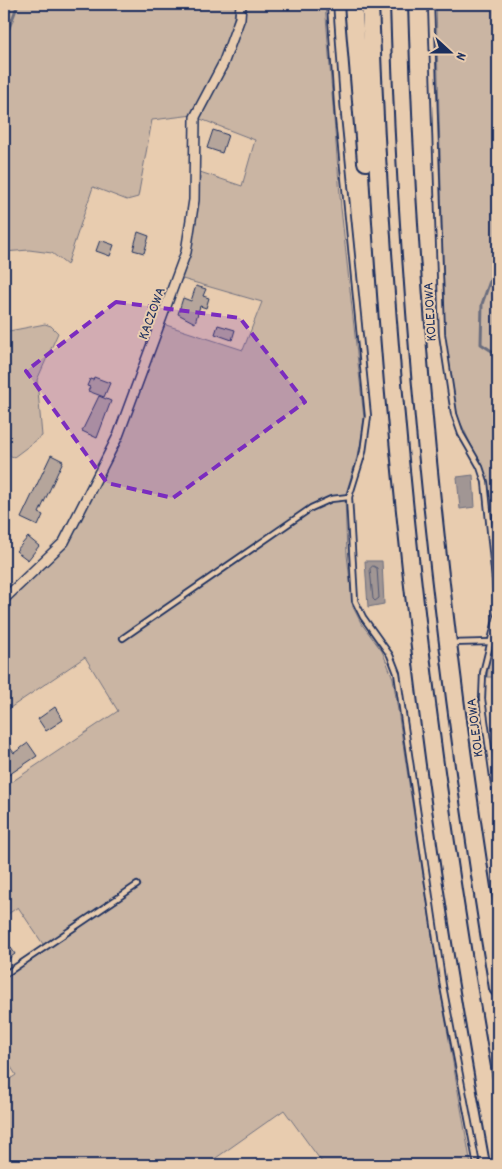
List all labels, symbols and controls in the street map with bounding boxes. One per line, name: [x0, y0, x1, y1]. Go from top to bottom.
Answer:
north arrow: [424, 28, 474, 78]
text: N: [450, 49, 471, 63]
street label: KOLEJOWA: [418, 282, 444, 342]
street label: KACZOWA: [133, 284, 173, 343]
street label: KOLEJOWA: [461, 697, 491, 759]

